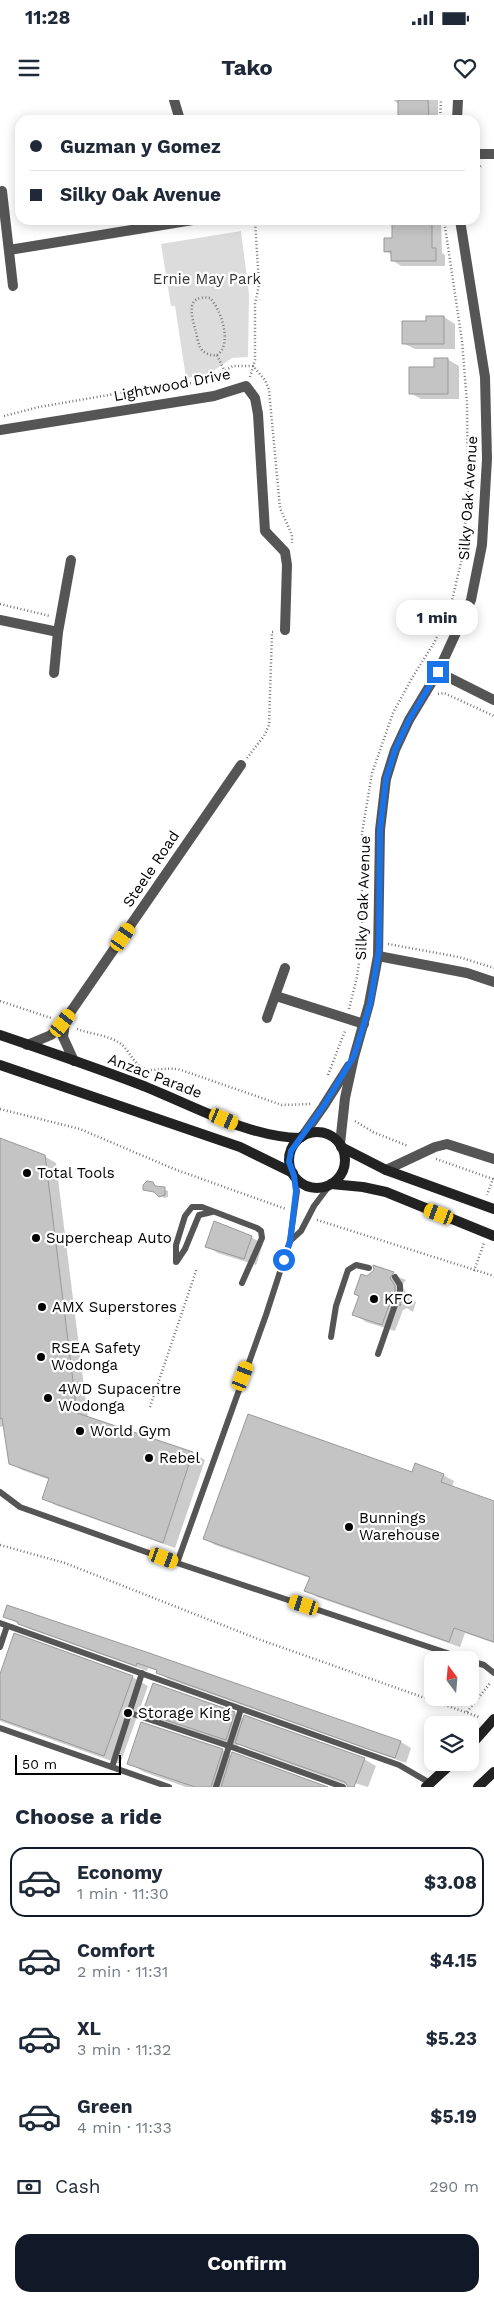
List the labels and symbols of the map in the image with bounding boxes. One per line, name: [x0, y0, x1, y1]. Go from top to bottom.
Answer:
park label: Ernie May Park: [153, 270, 262, 288]
street label: Lightwood Drive: [112, 365, 232, 405]
street label: Silky Oak Avenue: [455, 435, 481, 561]
callout: 1 min: [397, 600, 479, 634]
route end: [427, 661, 449, 683]
street label: Steele Road: [119, 827, 183, 911]
street label: Silky Oak Avenue: [352, 835, 374, 961]
car: [108, 920, 137, 954]
car: [47, 1007, 78, 1039]
street label: Anzac Parade: [105, 1050, 205, 1102]
car: [207, 1106, 240, 1132]
place label: Total Tools: [37, 1164, 115, 1182]
marker: Total Tools: [21, 1167, 33, 1179]
car: [422, 1202, 455, 1226]
place label: Supercheap Auto: [46, 1229, 172, 1247]
marker: Supercheap Auto: [30, 1232, 42, 1244]
route start: [273, 1249, 295, 1271]
place label: KFC: [384, 1290, 413, 1308]
marker: KFC: [368, 1293, 380, 1305]
place label: AMX Superstores: [52, 1298, 177, 1316]
marker: AMX Superstores: [36, 1301, 48, 1313]
place label: RSEA Safety Wodonga: [51, 1339, 141, 1374]
marker: RSEA Safety Wodonga: [35, 1351, 47, 1363]
car: [230, 1359, 255, 1393]
place label: 4WD Supacentre Wodonga: [58, 1380, 181, 1415]
marker: 4WD Supacentre Wodonga: [42, 1392, 54, 1404]
place label: World Gym: [90, 1422, 171, 1440]
marker: World Gym: [74, 1425, 86, 1437]
place label: Rebel: [159, 1449, 200, 1467]
marker: Rebel: [143, 1452, 155, 1464]
place label: Bunnings Warehouse: [359, 1509, 440, 1544]
marker: Bunnings Warehouse: [343, 1521, 355, 1533]
car: [147, 1546, 180, 1570]
car: [287, 1593, 320, 1617]
north arrow: [424, 1651, 479, 1706]
place label: Storage King: [138, 1704, 230, 1722]
marker: Storage King: [122, 1707, 134, 1719]
scale bar: [15, 1752, 121, 1775]

